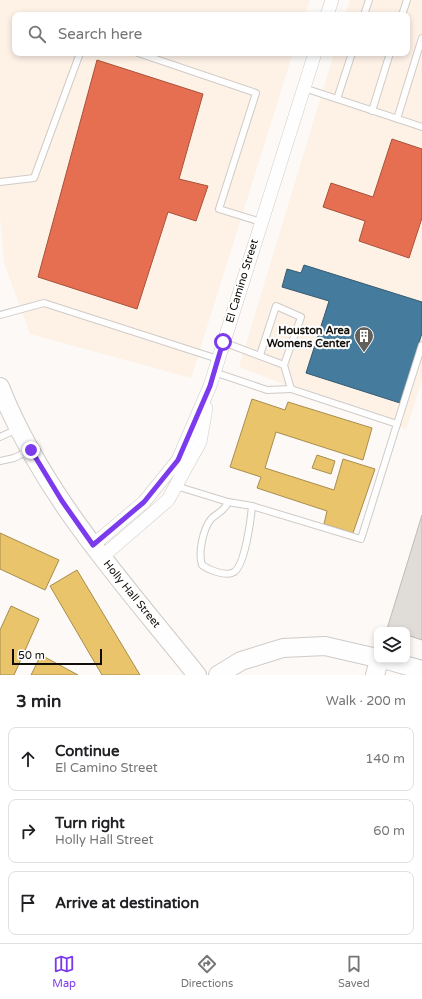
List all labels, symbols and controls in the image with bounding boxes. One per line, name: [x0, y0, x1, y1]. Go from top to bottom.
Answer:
search box: [12, 12, 410, 56]
icon: search: [26, 23, 48, 45]
text: Search here: [58, 25, 142, 43]
street label: El Camino Street: [223, 238, 261, 324]
place label: Houston Area Womens Center: [267, 324, 351, 350]
building icon: Houston Area Womens Center: [353, 325, 375, 353]
route start: [214, 333, 232, 351]
route end: [22, 441, 40, 459]
street label: Holly Hall Street: [101, 558, 163, 630]
map controls: [374, 627, 410, 663]
button: layers: [374, 627, 410, 663]
scale bar: [12, 647, 102, 666]
text: 50 m: [18, 649, 45, 662]
text: 3 min: [16, 691, 61, 712]
text: Walk · 200 m: [326, 693, 406, 709]
text: Continue: [55, 742, 119, 760]
icon: ahead: [17, 748, 39, 770]
text: 140 m: [365, 751, 405, 767]
text: El Camino Street: [55, 760, 158, 776]
text: Turn right: [55, 814, 125, 832]
icon: right: [17, 820, 39, 842]
text: 60 m: [373, 823, 405, 839]
text: Holly Hall Street: [55, 832, 154, 848]
icon: arrive: [17, 892, 39, 914]
text: Arrive at destination: [55, 894, 199, 912]
tab: Map: [52, 953, 76, 990]
tab: Directions: [181, 953, 233, 990]
tab: Saved: [338, 953, 370, 990]

